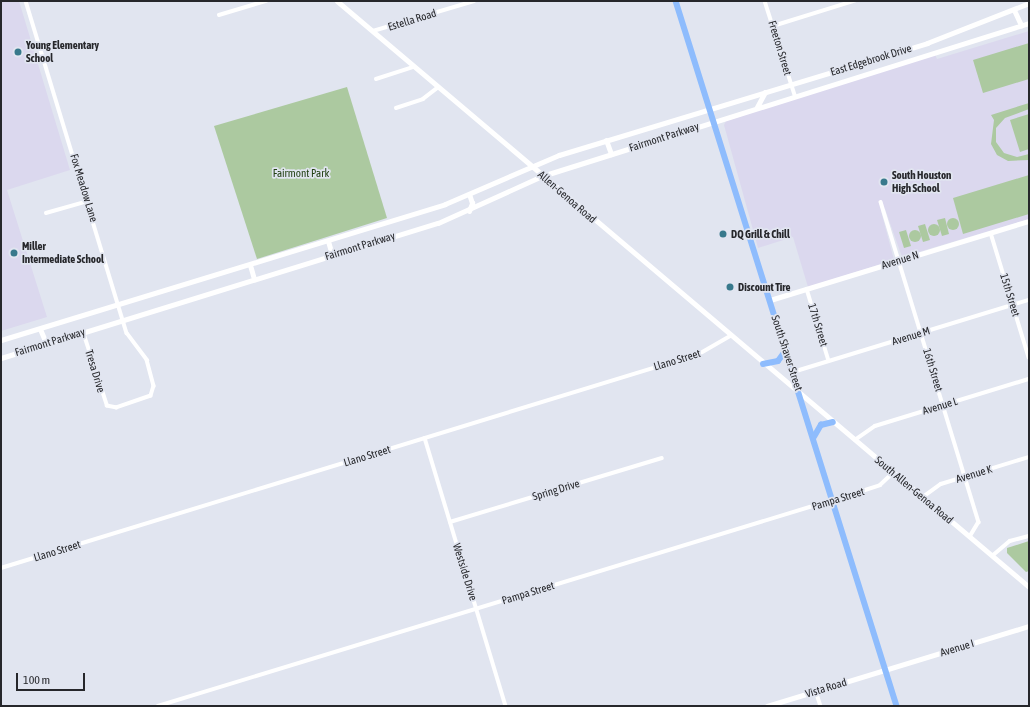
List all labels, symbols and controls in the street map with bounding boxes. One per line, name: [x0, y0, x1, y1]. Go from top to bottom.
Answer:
street label: Estella Road: [386, 6, 438, 34]
street label: Freeton Street: [765, 19, 795, 77]
place label: Young Elementary School: [26, 39, 99, 65]
street label: East Edgebrook Drive: [829, 41, 913, 79]
marker: Young Elementary School: [13, 47, 23, 57]
street label: Fairmont Parkway: [627, 119, 701, 155]
street label: Fox Meadow Lane: [67, 152, 101, 224]
park label: Fairmont Park: [273, 166, 329, 180]
street label: Allen-Genoa Road: [535, 168, 599, 226]
place label: South Houston High School: [892, 169, 951, 195]
marker: South Houston High School: [879, 177, 889, 187]
place label: DQ Grill & Chill: [731, 227, 790, 241]
street label: Fairmont Parkway: [323, 229, 397, 263]
marker: DQ Grill & Chill: [718, 229, 728, 239]
place label: Miller Intermediate School: [22, 240, 104, 266]
marker: Miller Intermediate School: [9, 248, 19, 258]
street label: Avenue N: [880, 248, 920, 272]
street label: 15th Street: [997, 272, 1023, 318]
place label: Discount Tire: [738, 280, 791, 294]
marker: Discount Tire: [725, 282, 735, 292]
street label: 17th Street: [805, 302, 831, 348]
street label: South Shaver Street: [769, 314, 805, 392]
street label: Avenue M: [890, 324, 932, 348]
street label: Fairmont Parkway: [13, 325, 87, 359]
street label: Llano Street: [652, 347, 702, 373]
street label: 16th Street: [920, 347, 946, 393]
street label: Tresa Drive: [82, 348, 108, 394]
street label: Avenue L: [921, 394, 959, 418]
street label: Llano Street: [342, 443, 392, 469]
street label: South Allen-Genoa Road: [872, 453, 956, 527]
street label: Avenue K: [954, 462, 994, 486]
street label: Spring Drive: [531, 477, 581, 503]
street label: Pampa Street: [810, 485, 866, 513]
street label: Llano Street: [32, 538, 82, 564]
street label: Westside Drive: [450, 542, 480, 602]
street label: Pampa Street: [500, 579, 556, 607]
street label: Avenue I: [938, 637, 976, 659]
scale bar: [18, 665, 87, 691]
text: 100 m: [23, 673, 50, 687]
street label: Vista Road: [804, 675, 848, 701]

